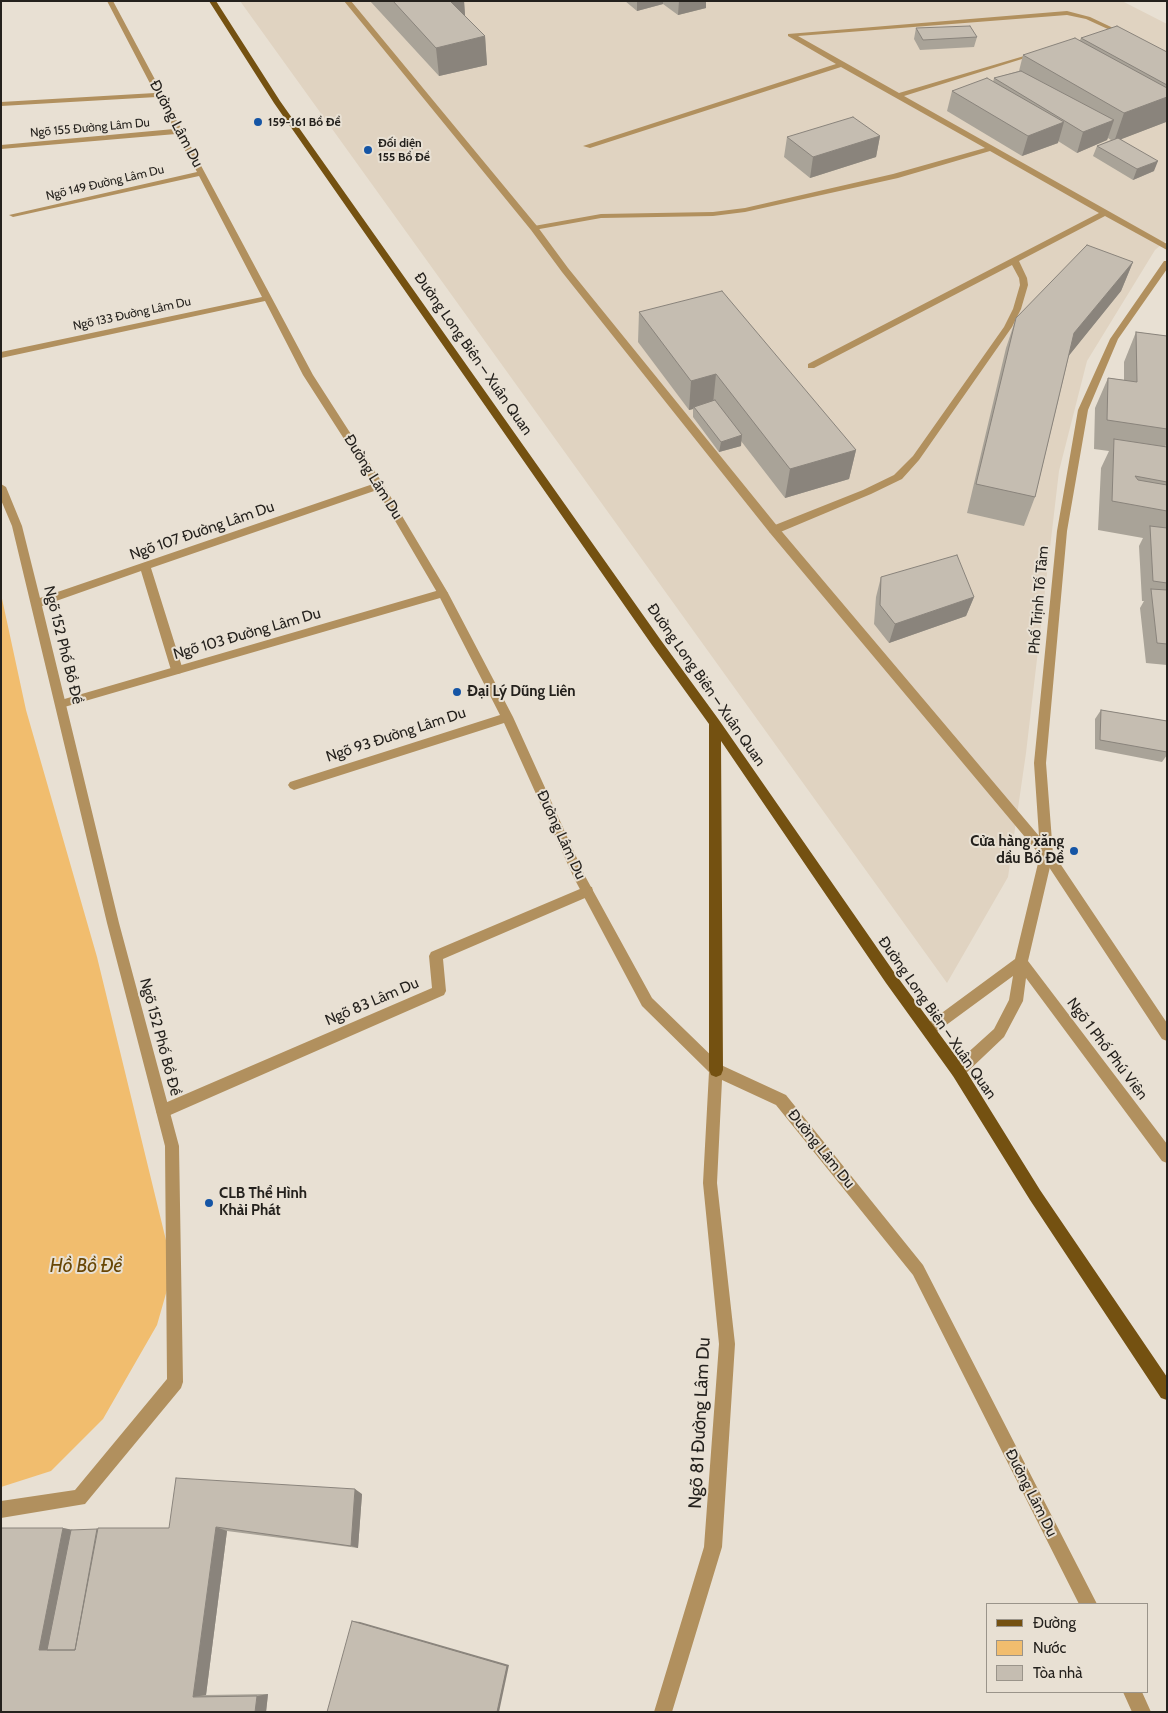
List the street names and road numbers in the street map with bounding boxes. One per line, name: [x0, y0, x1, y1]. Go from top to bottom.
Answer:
street label: Đường Lâm Du: [145, 77, 207, 171]
street label: Ngõ 155 Đường Lâm Du: [30, 116, 150, 140]
street label: Ngõ 149 Đường Lâm Du: [44, 162, 166, 204]
street label: Đường Long Biên – Xuân Quan: [410, 269, 536, 439]
street label: Ngõ 133 Đường Lâm Du: [72, 294, 192, 334]
street label: Đường Lâm Du: [340, 431, 406, 523]
street label: Ngõ 107 Đường Lâm Du: [127, 498, 277, 564]
street label: Phố Trịnh Tố Tâm: [1025, 545, 1053, 655]
street label: Ngõ 152 Phố Bồ Đề: [40, 584, 86, 706]
street label: Đường Long Biên – Xuân Quan: [643, 600, 769, 770]
street label: Ngõ 103 Đường Lâm Du: [171, 604, 323, 664]
street label: Ngõ 93 Đường Lâm Du: [324, 704, 468, 766]
street label: Đường Lâm Du: [533, 788, 589, 882]
street label: Đường Long Biên – Xuân Quan: [874, 933, 1000, 1103]
street label: Ngõ 83 Lâm Du: [322, 974, 422, 1030]
street label: Ngõ 152 Phố Bồ Đề: [136, 976, 184, 1098]
street label: Ngõ 1 Phố Phú Viên: [1063, 995, 1151, 1103]
street label: Đường Lâm Du: [784, 1106, 858, 1192]
street label: Ngõ 81 Đường Lâm Du: [685, 1337, 715, 1509]
street label: Đường Lâm Du: [1001, 1446, 1061, 1540]

